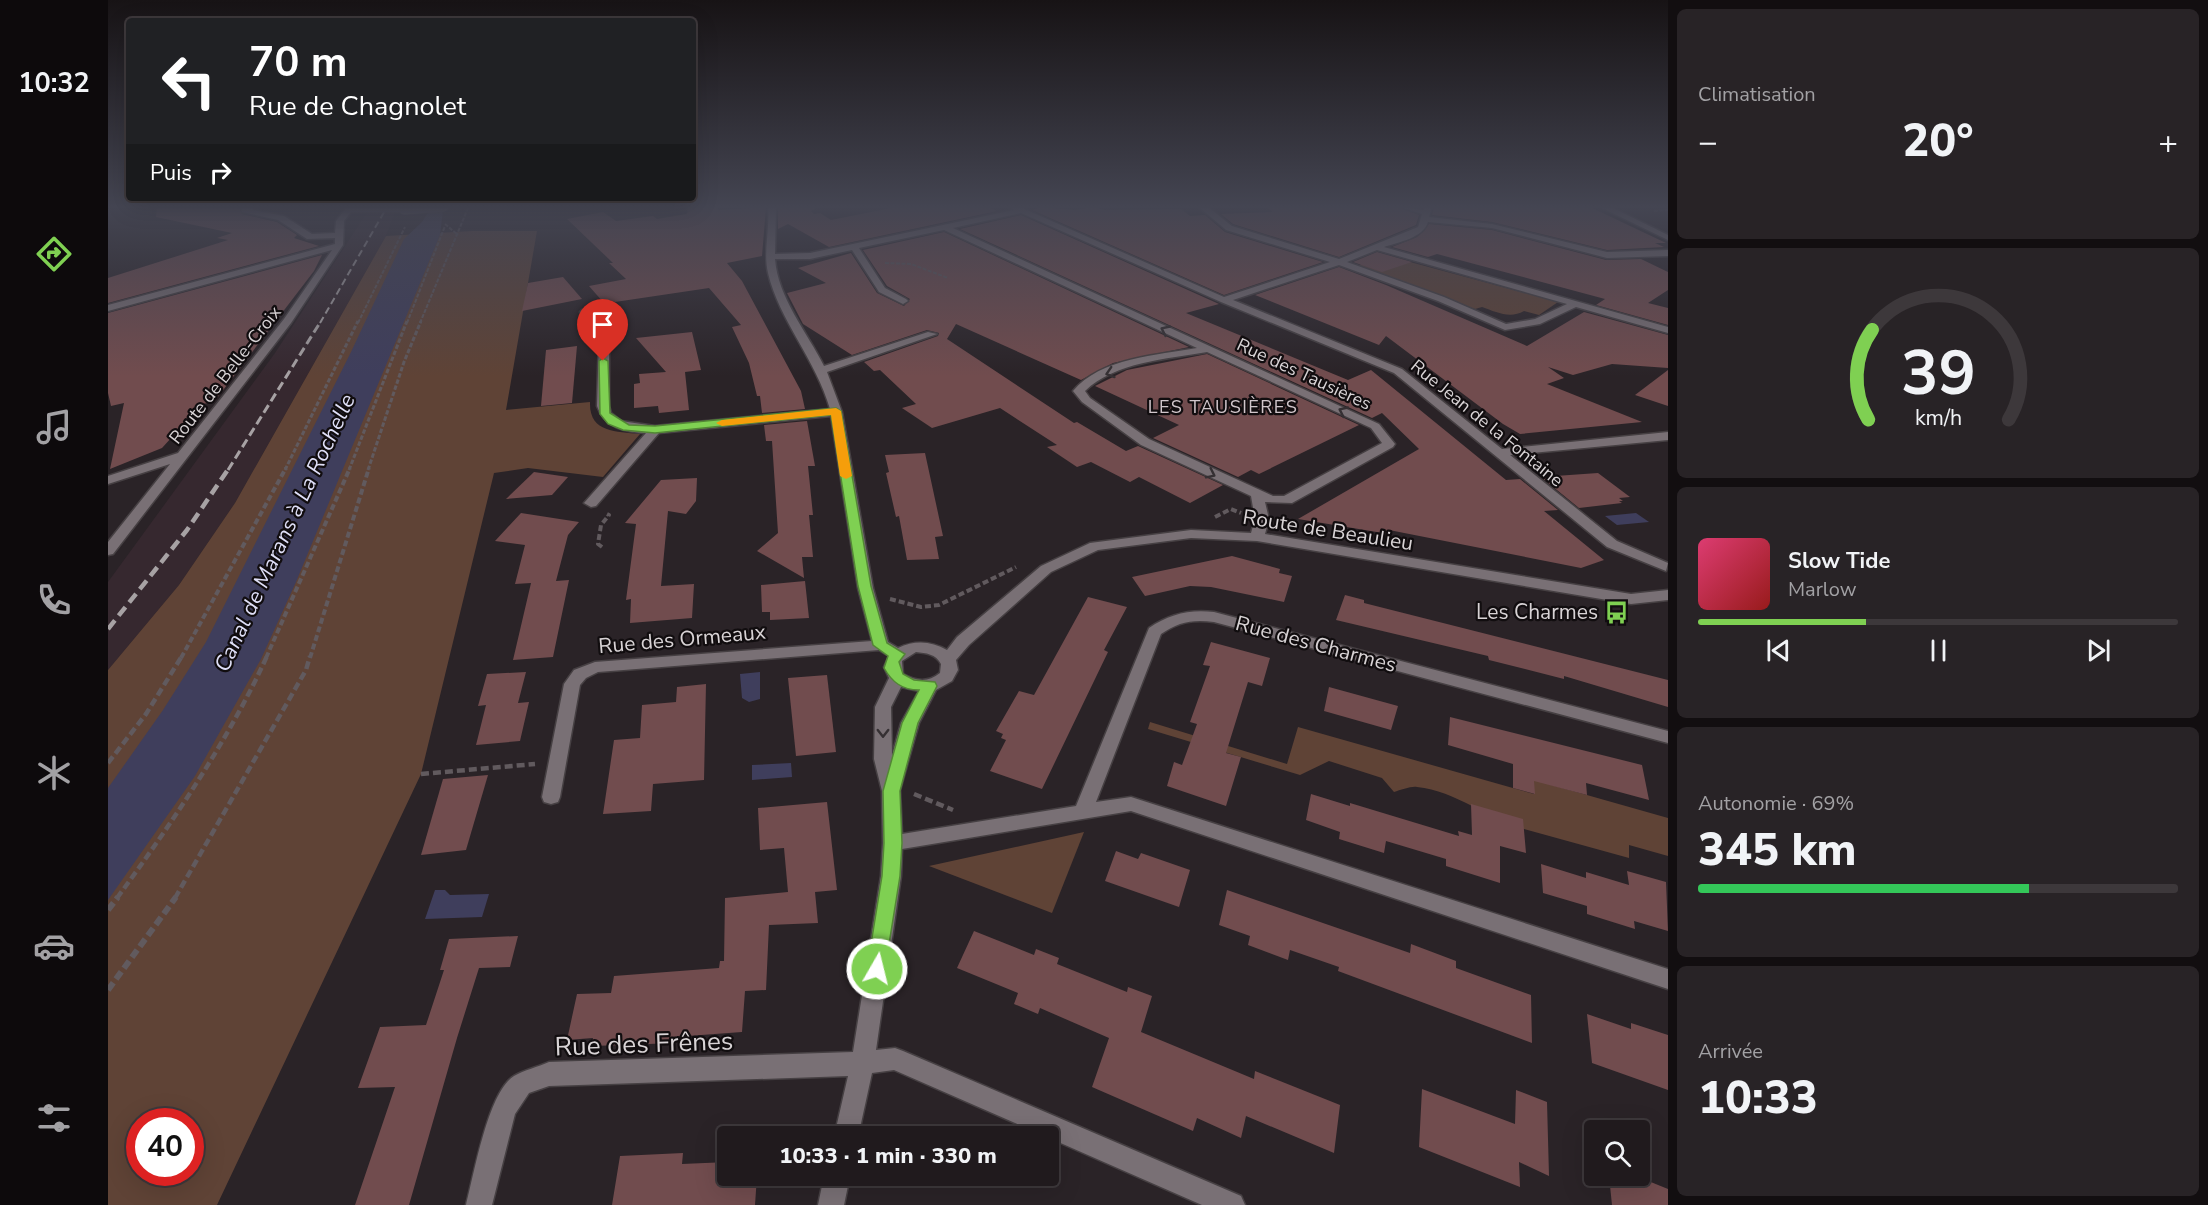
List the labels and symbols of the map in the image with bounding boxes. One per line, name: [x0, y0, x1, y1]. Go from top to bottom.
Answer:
pin: [577, 299, 628, 361]
street label: Route de Belle-Croix: [164, 301, 287, 449]
one-way arrow: [1161, 325, 1172, 337]
street label: Rue des Tausières: [1233, 332, 1375, 416]
street label: Rue Jean de la Fontaine: [1406, 354, 1568, 492]
one-way arrow: [1105, 365, 1116, 378]
water label: Canal de Marans à La Rochelle: [207, 389, 363, 677]
district label: LES TAUSIÈRES: [1148, 395, 1298, 419]
one-way arrow: [1338, 407, 1349, 419]
one-way arrow: [1205, 466, 1216, 478]
street label: Route de Beaulieu: [1241, 503, 1415, 557]
place label: Les Charmes: [1476, 598, 1598, 626]
bus stop icon: Les Charmes: [1603, 599, 1629, 625]
street label: Rue des Charmes: [1233, 609, 1399, 679]
street label: Rue des Ormeaux: [597, 618, 767, 660]
one-way arrow: [877, 729, 889, 738]
position arrow: [845, 937, 909, 1001]
street label: Rue des Frênes: [554, 1023, 734, 1065]
speed limit sign: 40: [126, 1108, 204, 1186]

